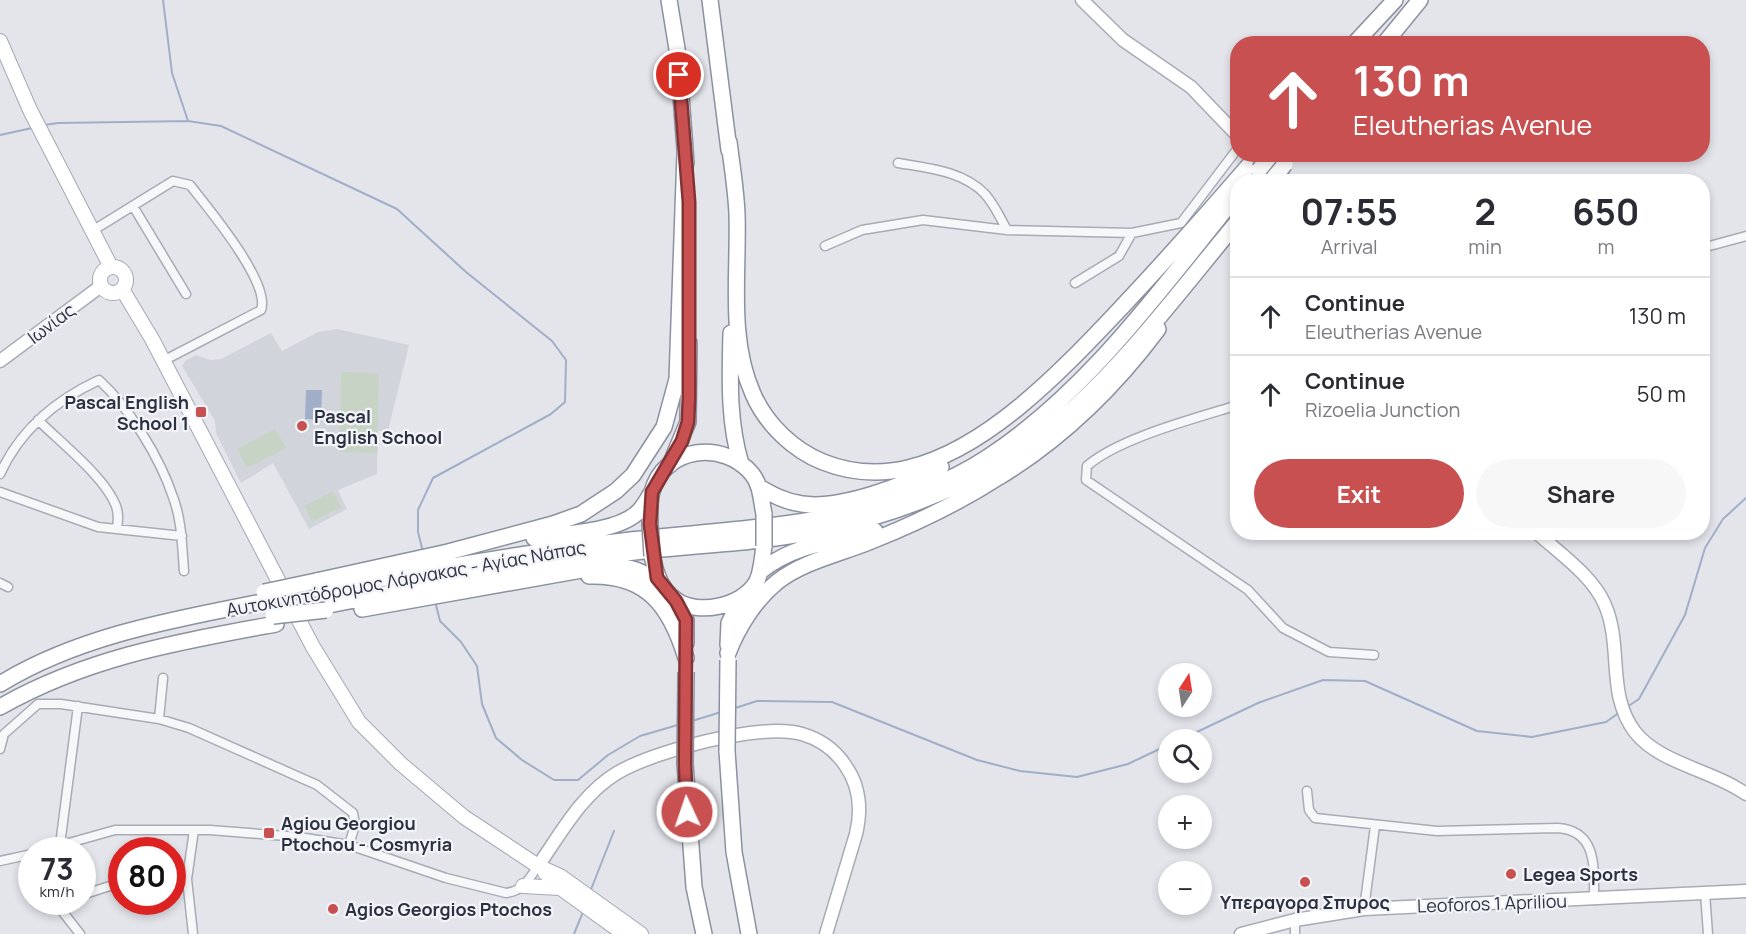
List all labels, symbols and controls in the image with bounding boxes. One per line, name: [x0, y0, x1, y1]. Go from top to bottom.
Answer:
pin: [653, 49, 704, 100]
text: 130 m: [1353, 51, 1470, 109]
icon: arrive: [662, 58, 695, 91]
icon: ahead: [1254, 60, 1332, 138]
text: Eleutherias Avenue: [1353, 106, 1592, 143]
text: 07:55: [1300, 187, 1398, 236]
text: 2: [1474, 187, 1496, 236]
text: 650: [1572, 187, 1640, 236]
text: Arrival: [1321, 233, 1378, 260]
text: min: [1468, 233, 1502, 260]
text: m: [1597, 233, 1614, 260]
text: Continue: [1305, 288, 1405, 318]
street label: Ιωνίας: [22, 297, 80, 349]
icon: ahead: [1254, 300, 1287, 333]
text: 130 m: [1629, 301, 1686, 331]
text: Eleutherias Avenue: [1305, 318, 1482, 345]
text: Continue: [1305, 366, 1405, 396]
icon: ahead: [1254, 378, 1287, 411]
text: 50 m: [1637, 379, 1686, 409]
place label: Pascal English School 1: [64, 390, 189, 435]
text: Rizoelia Junction: [1305, 396, 1460, 423]
place label: Pascal English School: [314, 404, 442, 449]
marker: Pascal English School 1: [194, 405, 208, 419]
marker: Pascal English School: [295, 419, 309, 433]
button: Exit: [1254, 459, 1464, 528]
button: Share: [1476, 459, 1686, 528]
street label: Αυτοκινητόδρομος Λάρνακας - Αγίας Νάπας: [224, 535, 588, 621]
north arrow: [1158, 663, 1212, 717]
map controls: [1158, 663, 1212, 915]
button: search: [1158, 729, 1212, 783]
position arrow: [655, 780, 719, 844]
button: +: [1158, 795, 1212, 849]
place label: Agiou Georgiou Ptochou - Cosmyria: [281, 811, 452, 856]
marker: Agiou Georgiou Ptochou - Cosmyria: [262, 826, 276, 840]
speed limit sign: 80: [108, 837, 186, 915]
text: 73: [40, 848, 74, 889]
button: −: [1158, 861, 1212, 915]
place label: Legea Sports: [1523, 862, 1638, 886]
marker: Legea Sports: [1504, 867, 1518, 881]
marker: Υπεραγορα Σπυρος: [1298, 875, 1312, 889]
text: km/h: [40, 881, 74, 902]
street label: Leoforos 1 Apriliou: [1417, 888, 1567, 918]
place label: Υπεραγορα Σπυρος: [1220, 890, 1390, 914]
place label: Agios Georgios Ptochos: [345, 897, 552, 921]
marker: Agios Georgios Ptochos: [326, 902, 340, 916]

